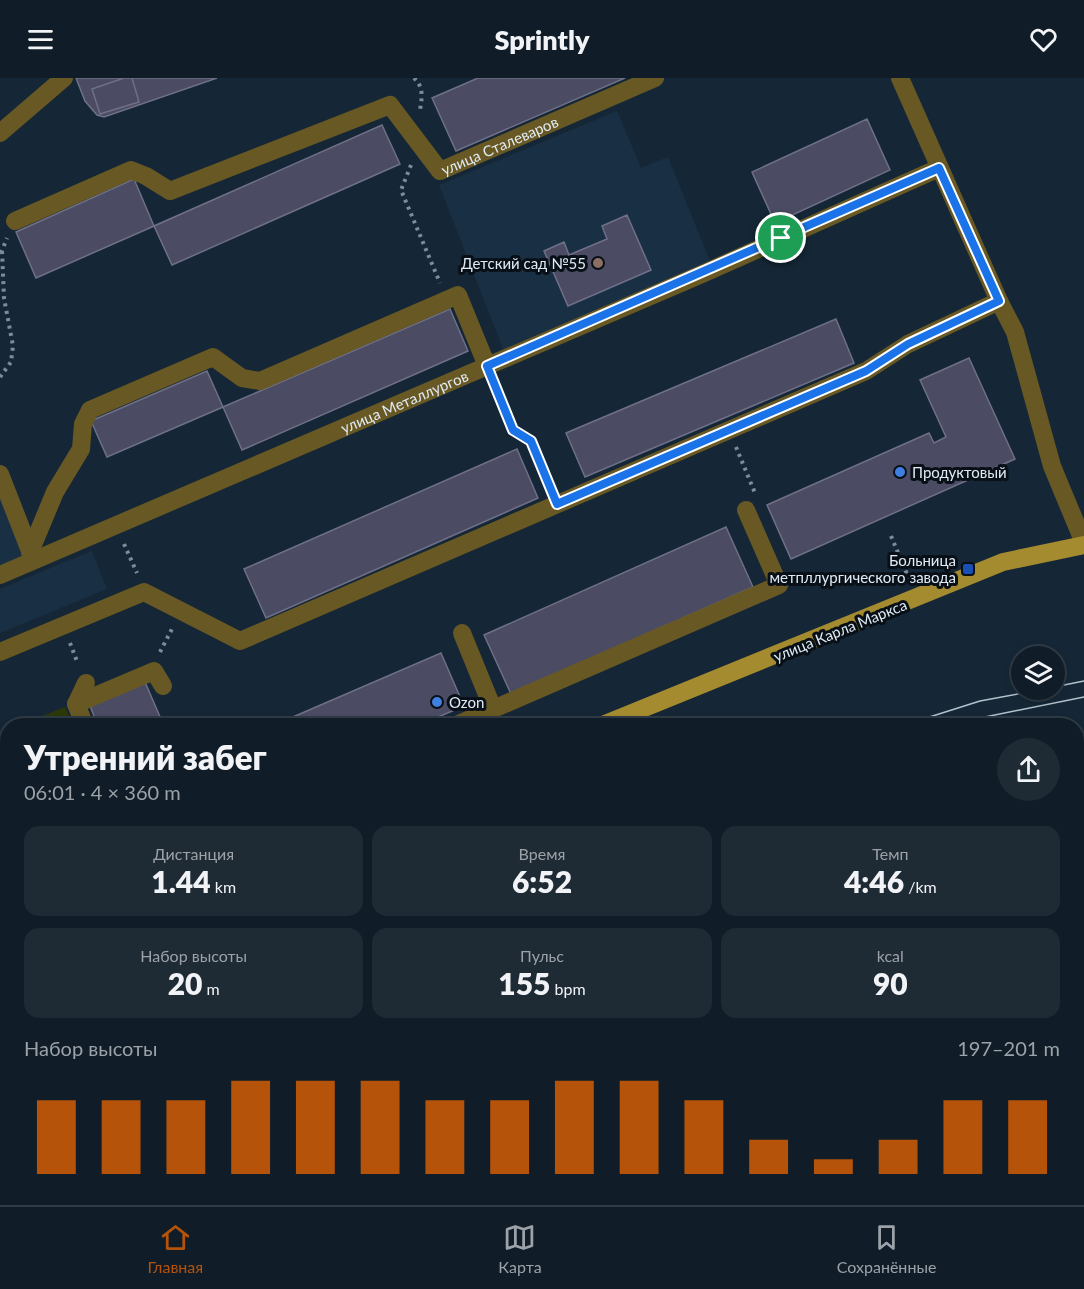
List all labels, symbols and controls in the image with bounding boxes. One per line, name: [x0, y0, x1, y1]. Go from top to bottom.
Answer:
icon: menu: [24, 23, 57, 56]
text: Sprintly: [495, 23, 589, 56]
icon: heart: [1027, 23, 1060, 56]
street label: улица Сталеваров: [438, 112, 561, 178]
pin: [755, 212, 806, 263]
icon: arrive: [764, 221, 797, 254]
place label: Детский сад №55: [461, 254, 586, 272]
marker: Детский сад №55: [591, 256, 605, 270]
street label: улица Металлургов: [338, 366, 471, 437]
place label: Продуктовый: [912, 463, 1007, 481]
marker: Продуктовый: [893, 465, 907, 479]
place label: Больница метпллургического завода: [770, 551, 956, 586]
marker: Больница метпллургического завода: [961, 562, 975, 576]
street label: улица Карла Маркса: [771, 595, 909, 665]
map controls: [1011, 646, 1065, 700]
button: layers: [1011, 646, 1065, 700]
place label: Ozon: [449, 693, 484, 711]
marker: Ozon: [430, 695, 444, 709]
text: Утренний забег: [24, 737, 267, 777]
button: share: [997, 738, 1060, 801]
text: 06:01 · 4 × 360 m: [24, 780, 181, 804]
text: Дистанция: [153, 844, 234, 863]
text: Время: [519, 844, 565, 863]
text: Темп: [872, 844, 908, 863]
text: 1.44: [151, 863, 211, 899]
text: 6:52: [512, 863, 572, 899]
text: 4:46: [844, 863, 904, 899]
text: km: [211, 877, 236, 896]
text: /km: [904, 877, 937, 896]
text: Набор высоты: [140, 946, 247, 965]
text: Пульс: [520, 946, 564, 965]
text: kcal: [877, 946, 904, 965]
text: 20: [168, 965, 202, 1001]
text: 155: [498, 965, 551, 1001]
text: 90: [873, 965, 908, 1001]
text: m: [202, 979, 220, 998]
text: bpm: [551, 979, 586, 998]
text: Набор высоты: [24, 1036, 157, 1060]
text: 197–201 m: [957, 1036, 1060, 1060]
tab: Главная: [148, 1221, 203, 1276]
tab: Карта: [498, 1221, 542, 1276]
tab: Сохранённые: [837, 1221, 936, 1276]

